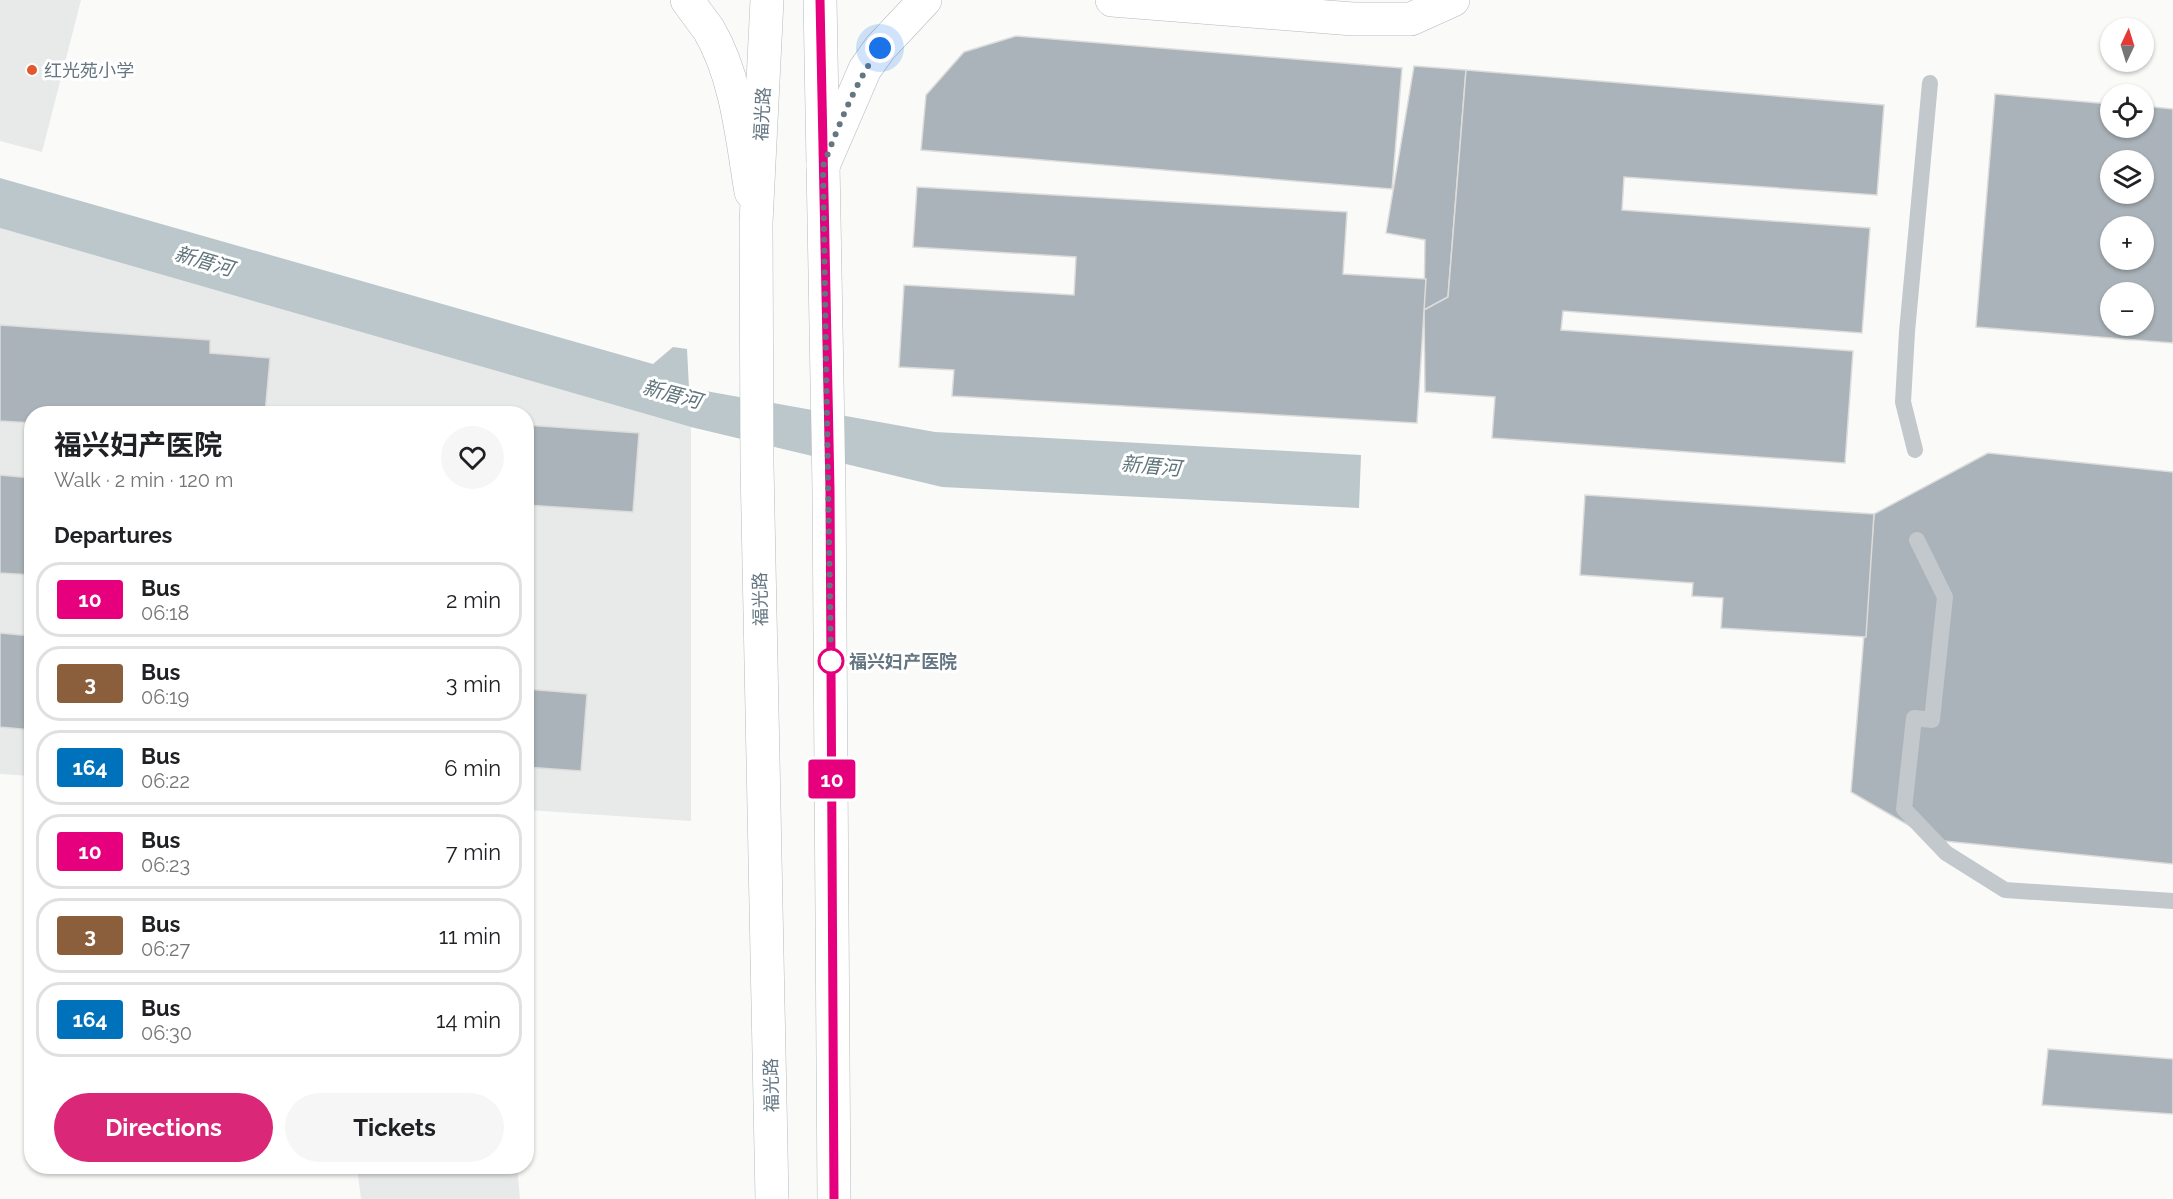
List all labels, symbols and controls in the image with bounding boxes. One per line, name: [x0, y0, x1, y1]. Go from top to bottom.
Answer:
north arrow: [2100, 18, 2154, 72]
map controls: [2100, 18, 2154, 336]
your location: [865, 33, 895, 63]
place label: 红光苑小学: [44, 60, 134, 81]
marker: 红光苑小学: [25, 63, 39, 77]
button: locate: [2100, 84, 2154, 138]
street label: 福光路: [750, 86, 774, 142]
button: layers: [2100, 150, 2154, 204]
button: +: [2100, 216, 2154, 270]
water label: 新厝河: [172, 241, 240, 282]
button: −: [2100, 282, 2154, 336]
water label: 新厝河: [640, 375, 708, 414]
button: heart: [441, 426, 504, 489]
text: 福兴妇产医院: [54, 429, 222, 462]
water label: 新厝河: [1120, 451, 1186, 481]
text: Walk · 2 min · 120 m: [54, 468, 233, 492]
text: Departures: [54, 522, 172, 548]
street label: 福光路: [749, 572, 771, 626]
text: Bus: [141, 575, 180, 601]
text: 10: [78, 587, 102, 612]
text: 2 min: [446, 587, 501, 613]
text: 06:18: [141, 601, 189, 625]
marker: 福兴妇产医院: [818, 648, 844, 674]
place label: 福兴妇产医院: [849, 651, 957, 672]
text: Bus: [141, 659, 180, 685]
text: 3: [84, 671, 96, 696]
text: 3 min: [446, 671, 501, 697]
text: 06:19: [141, 685, 189, 709]
text: Bus: [141, 743, 180, 769]
text: 164: [72, 755, 108, 780]
text: 6 min: [444, 755, 501, 781]
line badge: 10: [805, 760, 859, 798]
text: 10: [820, 767, 844, 792]
text: 06:22: [141, 769, 190, 793]
text: Bus: [141, 827, 180, 853]
text: 10: [78, 839, 102, 864]
text: 7 min: [446, 839, 501, 865]
text: 06:23: [141, 853, 190, 877]
text: Bus: [141, 911, 180, 937]
text: 3: [84, 923, 96, 948]
text: 11 min: [439, 923, 501, 949]
text: 06:27: [141, 937, 190, 961]
text: Bus: [141, 995, 180, 1021]
text: 164: [72, 1007, 108, 1032]
text: 14 min: [436, 1007, 501, 1033]
text: 06:30: [141, 1021, 192, 1045]
street label: 福光路: [760, 1058, 782, 1112]
button: Directions: [54, 1093, 273, 1162]
button: Tickets: [285, 1093, 504, 1162]

